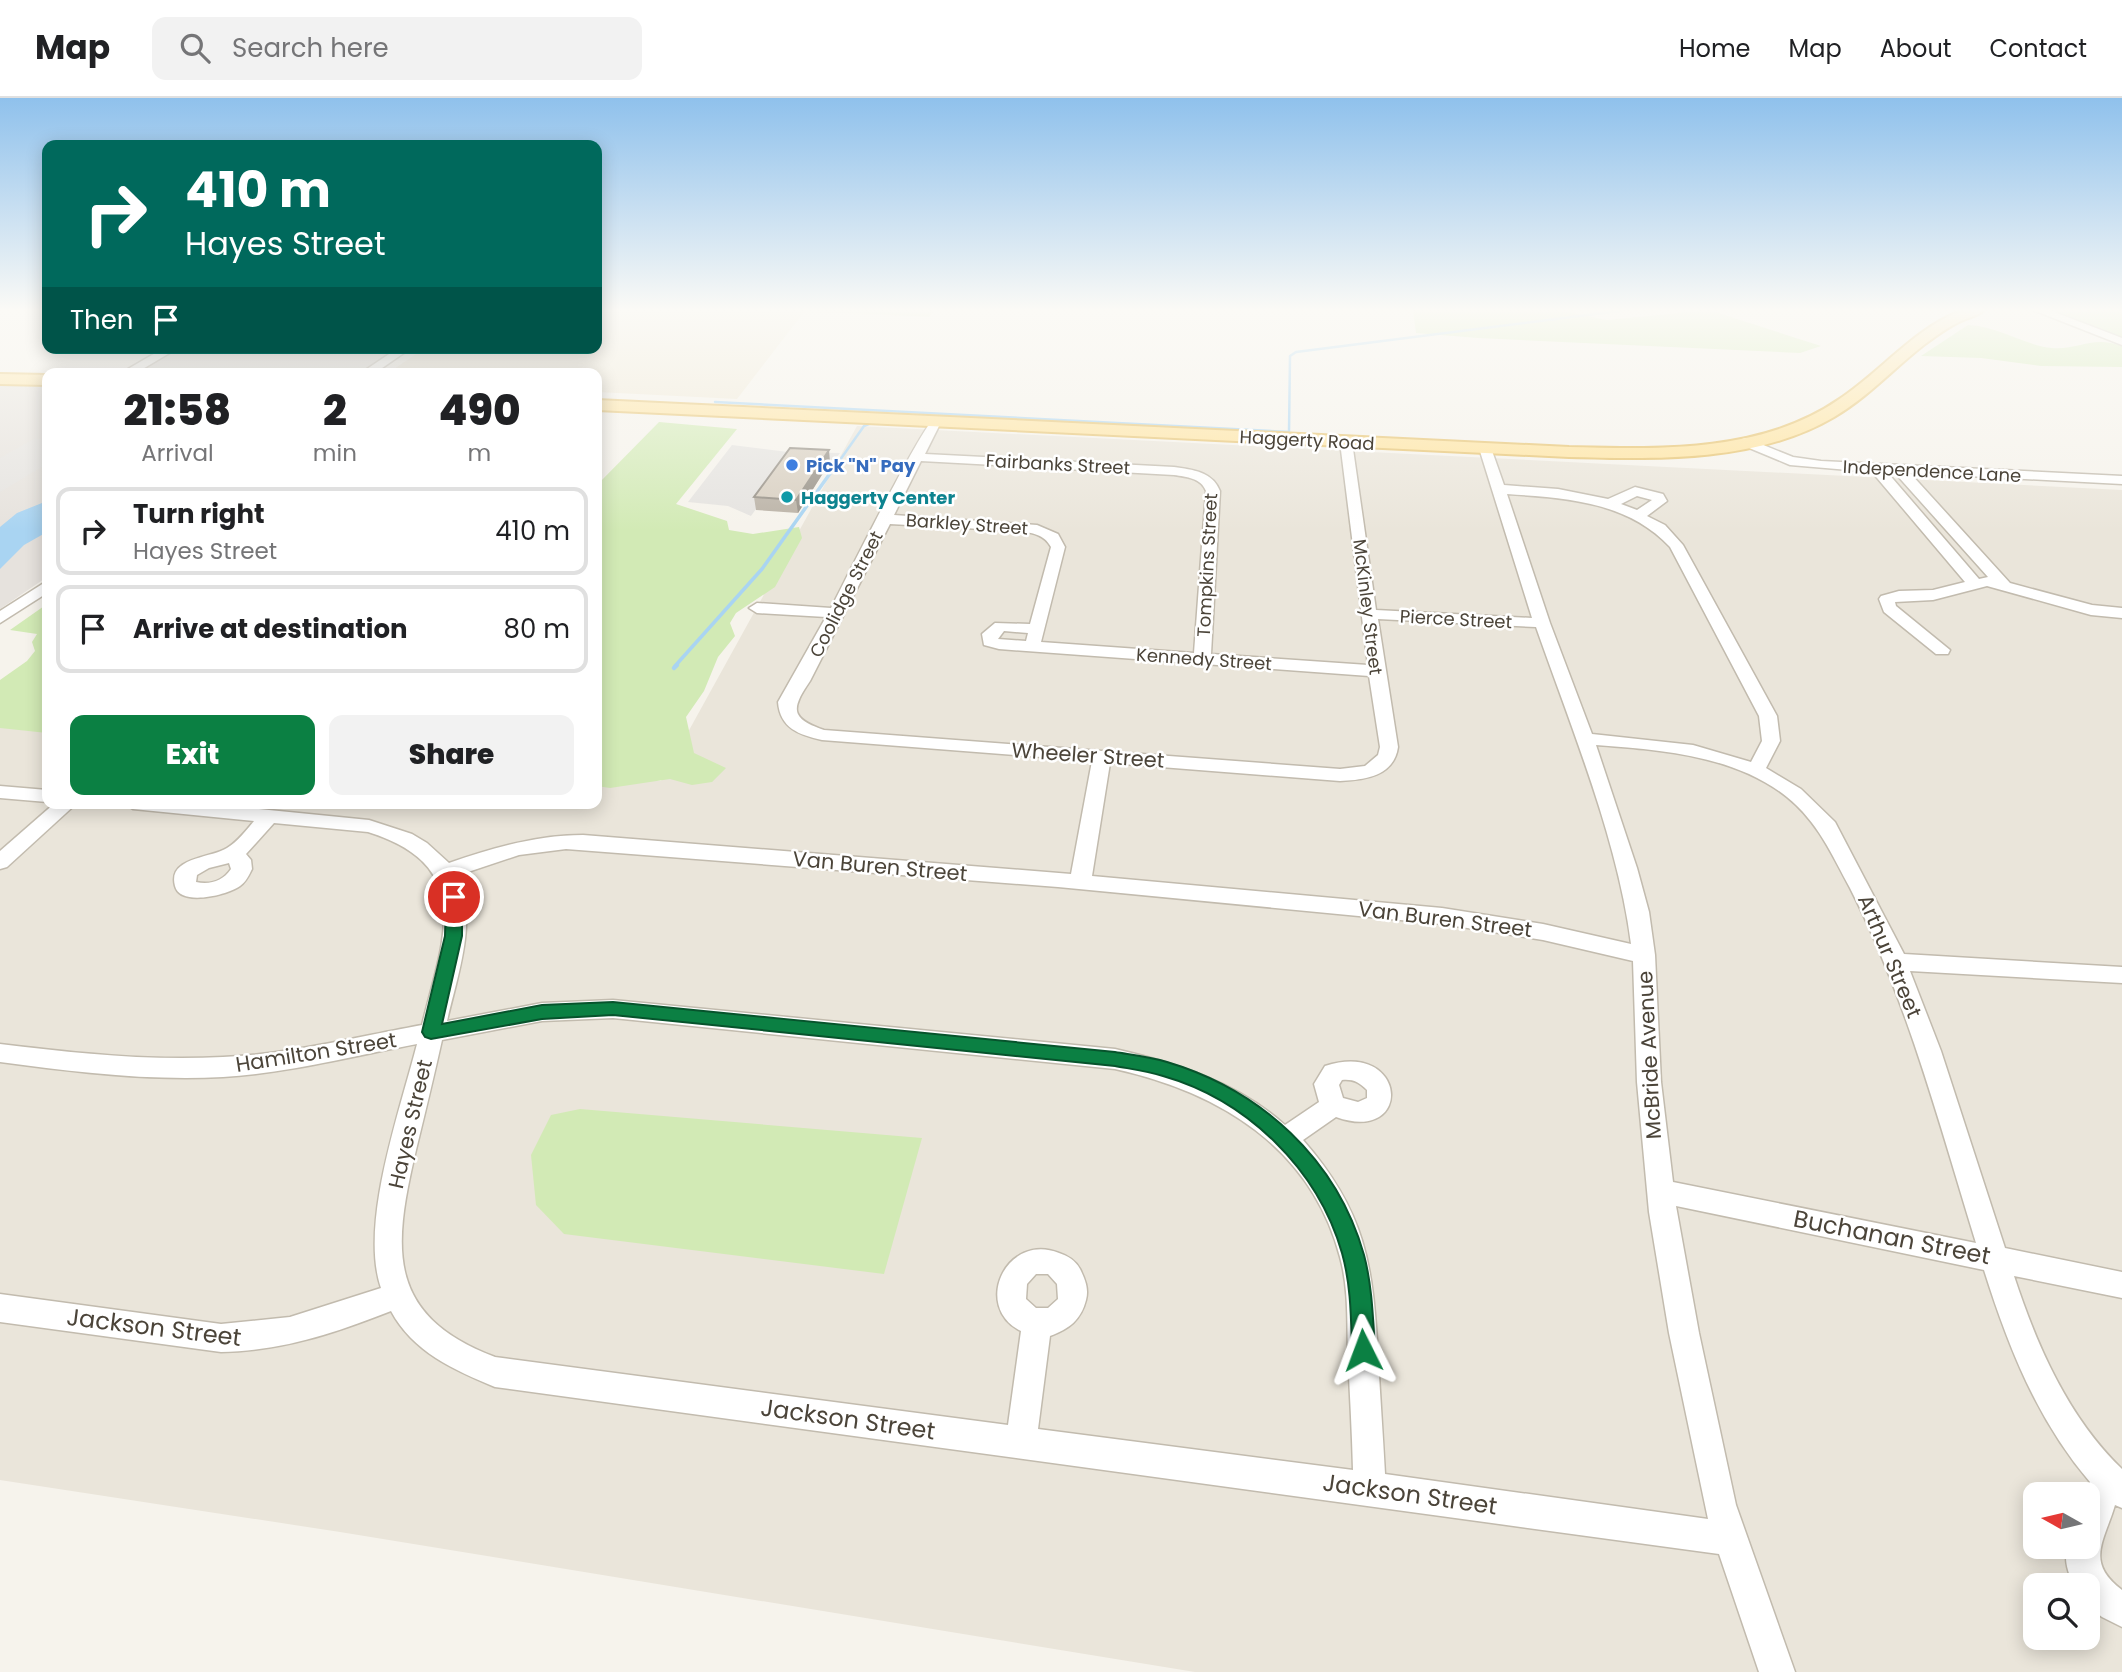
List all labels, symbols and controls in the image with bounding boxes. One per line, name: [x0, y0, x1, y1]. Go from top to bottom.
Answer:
search box: [152, 17, 642, 80]
text: Map: [35, 24, 110, 71]
icon: search: [176, 29, 214, 67]
text: Search here: [232, 30, 389, 66]
text: Home: [1679, 32, 1751, 65]
text: Map: [1789, 32, 1842, 65]
text: About: [1880, 32, 1951, 65]
text: Contact: [1989, 32, 2087, 65]
text: 410 m: [185, 156, 331, 224]
icon: right: [70, 168, 161, 259]
text: Hayes Street: [185, 221, 386, 266]
icon: arrive: [147, 301, 185, 339]
text: Then: [70, 302, 133, 338]
text: 21:58: [124, 381, 231, 440]
text: 2: [323, 381, 347, 440]
text: 490: [438, 381, 520, 440]
street label: Haggerty Road: [1239, 424, 1375, 456]
text: Arrival: [141, 437, 214, 469]
text: min: [313, 437, 357, 469]
text: m: [468, 437, 491, 469]
street label: Fairbanks Street: [985, 448, 1131, 480]
place label: Pick "N" Pay: [806, 453, 916, 478]
street label: Independence Lane: [1842, 454, 2022, 488]
marker: Pick "N" Pay: [784, 457, 800, 473]
place label: Haggerty Center: [801, 485, 955, 510]
marker: Haggerty Center: [779, 489, 795, 505]
street label: Tompkins Street: [1191, 492, 1223, 638]
text: Turn right: [133, 496, 265, 532]
street label: Barkley Street: [905, 507, 1029, 541]
icon: right: [74, 512, 112, 550]
text: 410 m: [495, 513, 570, 549]
street label: Coolidge Street: [803, 526, 889, 662]
text: Hayes Street: [133, 535, 277, 567]
street label: McKinley Street: [1347, 538, 1389, 676]
street label: Pierce Street: [1399, 604, 1513, 634]
icon: arrive: [74, 610, 112, 648]
text: Arrive at destination: [133, 611, 408, 647]
text: 80 m: [504, 611, 570, 647]
street label: Kennedy Street: [1135, 642, 1273, 676]
button: Exit: [70, 715, 315, 795]
button: Share: [329, 715, 574, 795]
street label: Wheeler Street: [1011, 735, 1165, 775]
street label: Van Buren Street: [791, 844, 969, 888]
pin: [424, 867, 484, 927]
icon: arrive: [435, 878, 473, 916]
street label: Arthur Street: [1851, 890, 1929, 1022]
street label: Van Buren Street: [1356, 894, 1534, 944]
street label: McBride Avenue: [1630, 970, 1668, 1140]
street label: Hamilton Street: [234, 1025, 398, 1079]
street label: Hayes Street: [381, 1057, 439, 1191]
street label: Buchanan Street: [1791, 1202, 1993, 1272]
street label: Jackson Street: [65, 1300, 243, 1354]
position arrow: [1326, 1313, 1400, 1387]
street label: Jackson Street: [759, 1390, 937, 1448]
street label: Jackson Street: [1321, 1465, 1499, 1523]
north arrow: [2023, 1482, 2100, 1559]
map controls: [2023, 1482, 2100, 1650]
button: search: [2023, 1573, 2100, 1650]

